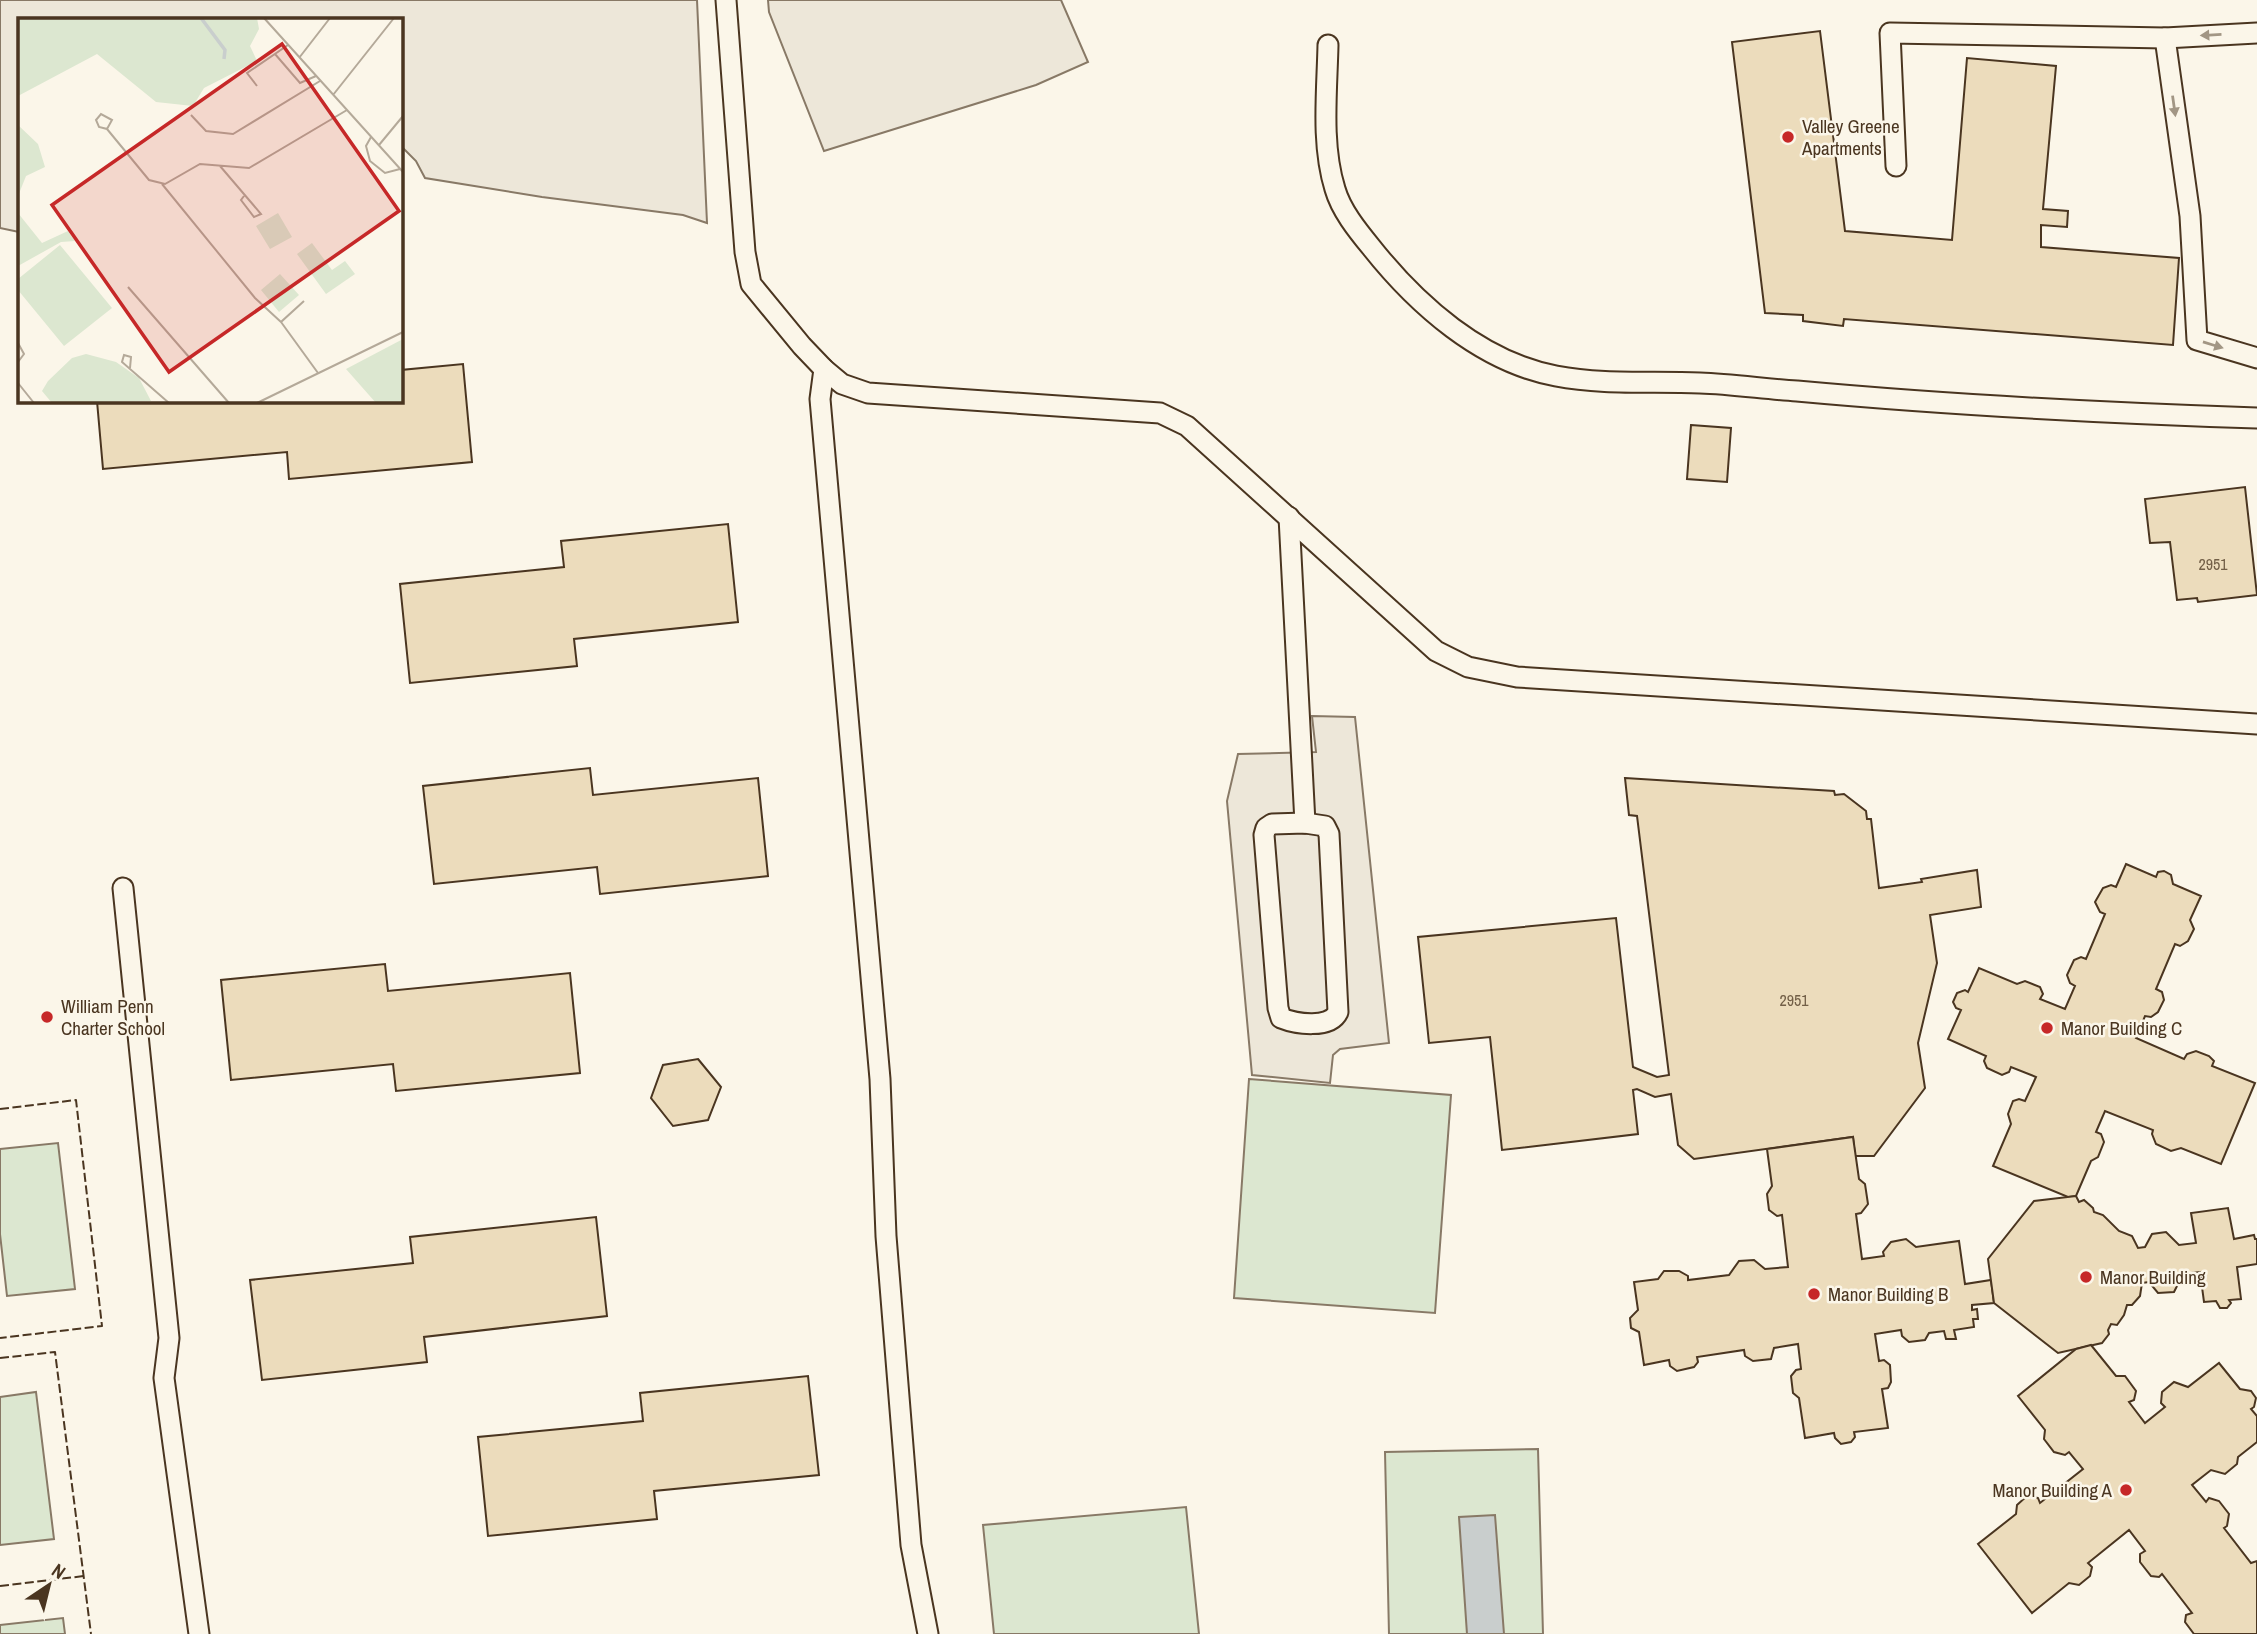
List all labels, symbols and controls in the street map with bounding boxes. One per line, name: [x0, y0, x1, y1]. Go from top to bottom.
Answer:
inset map: [18, 18, 402, 402]
one-way arrow: [2200, 30, 2222, 41]
one-way arrow: [2169, 95, 2180, 117]
place label: Valley Greene Apartments: [1801, 113, 1900, 161]
marker: Valley Greene Apartments: [1780, 129, 1796, 145]
one-way arrow: [2203, 340, 2224, 350]
house number: 2951: [2198, 553, 2228, 575]
house number: 2951: [1779, 989, 1809, 1011]
place label: William Penn Charter School: [61, 993, 165, 1041]
marker: William Penn Charter School: [39, 1009, 55, 1025]
place label: Manor Building C: [2061, 1015, 2182, 1041]
marker: Manor Building C: [2039, 1020, 2055, 1036]
place label: Manor Building: [2100, 1264, 2206, 1290]
marker: Manor Building: [2078, 1269, 2094, 1285]
place label: Manor Building B: [1828, 1281, 1948, 1307]
marker: Manor Building B: [1806, 1286, 1822, 1302]
place label: Manor Building A: [1992, 1477, 2113, 1503]
marker: Manor Building A: [2118, 1482, 2134, 1498]
north arrow: [14, 1550, 84, 1620]
text: N: [47, 1557, 71, 1585]

